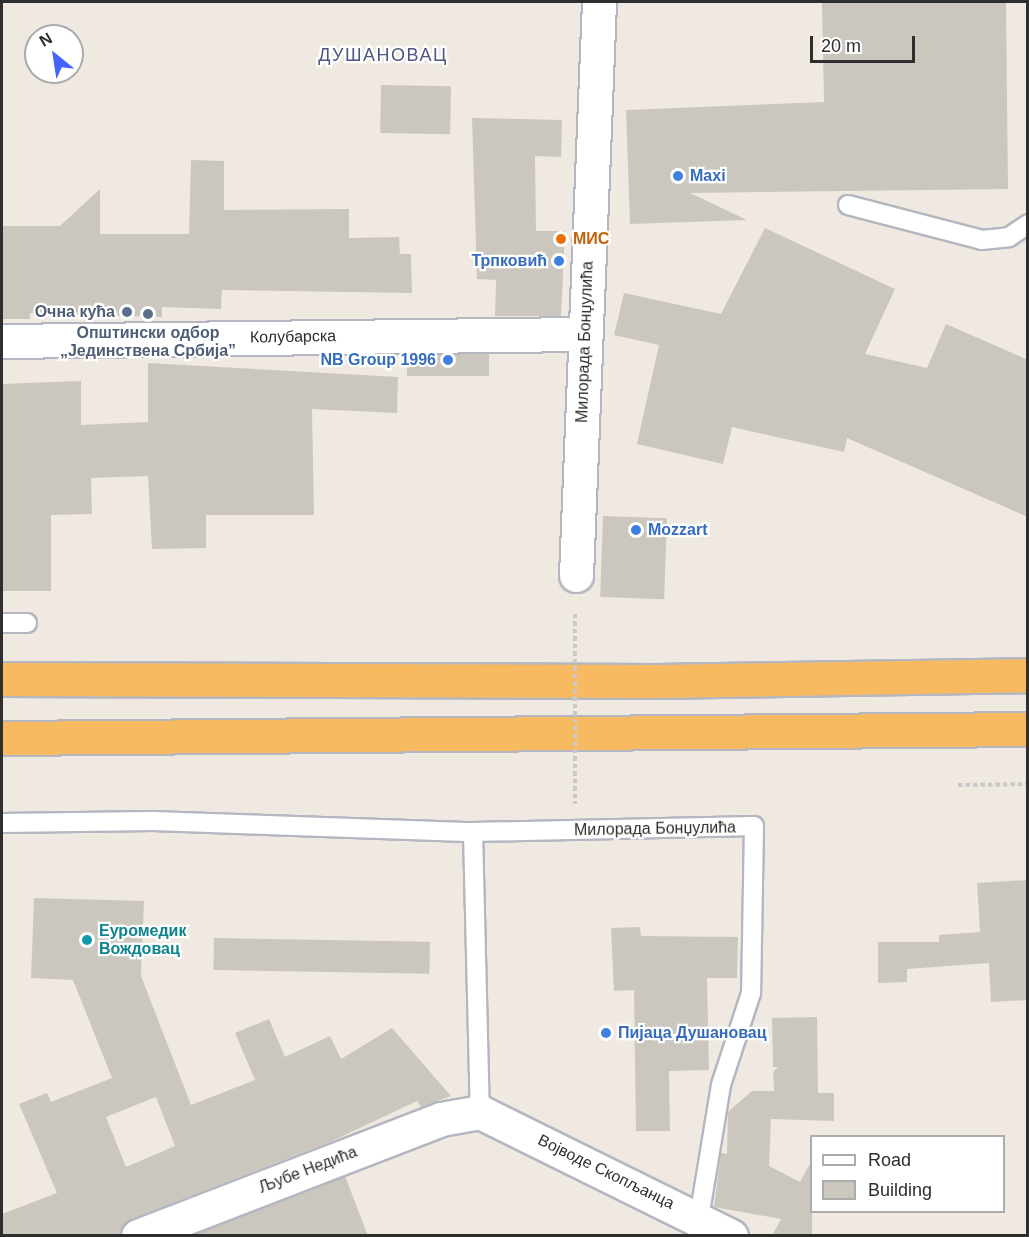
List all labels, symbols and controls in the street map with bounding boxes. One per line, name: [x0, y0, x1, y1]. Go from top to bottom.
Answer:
north arrow: [24, 24, 84, 84]
scale bar: [813, 24, 918, 62]
text: N: [36, 29, 55, 50]
text: 20 m: [821, 36, 861, 56]
district label: ДУШАНОВАЦ: [318, 44, 448, 66]
place label: Maxi: [690, 166, 726, 186]
marker: Maxi: [671, 169, 685, 183]
place label: МИС: [573, 229, 609, 249]
marker: МИС: [554, 232, 568, 246]
place label: Трпковић: [471, 251, 547, 271]
marker: Трпковић: [552, 254, 566, 268]
street label: Милорада Бонџулића: [573, 261, 597, 423]
place label: Очна кућа: [35, 302, 115, 322]
marker: Очна кућа: [120, 305, 134, 319]
marker: Општински одбор „Јединствена Србија”: [141, 307, 155, 321]
place label: Општински одбор „Јединствена Србија”: [60, 323, 236, 361]
street label: Колубарска: [250, 327, 336, 347]
place label: NB Group 1996: [320, 350, 436, 370]
marker: NB Group 1996: [441, 353, 455, 367]
place label: Mozzart: [648, 520, 708, 540]
marker: Mozzart: [629, 523, 643, 537]
street label: Милорада Бонџулића: [574, 818, 736, 840]
place label: Еуромедик Вождовац: [99, 921, 186, 959]
marker: Еуромедик Вождовац: [80, 933, 94, 947]
place label: Пијаца Душановац: [618, 1023, 767, 1043]
marker: Пијаца Душановац: [599, 1026, 613, 1040]
street label: Војводе Скопљанца: [535, 1131, 677, 1213]
legend: [810, 1135, 1005, 1213]
street label: Љубе Недића: [256, 1142, 360, 1198]
text: Road: [868, 1150, 911, 1170]
text: Building: [868, 1180, 932, 1200]

